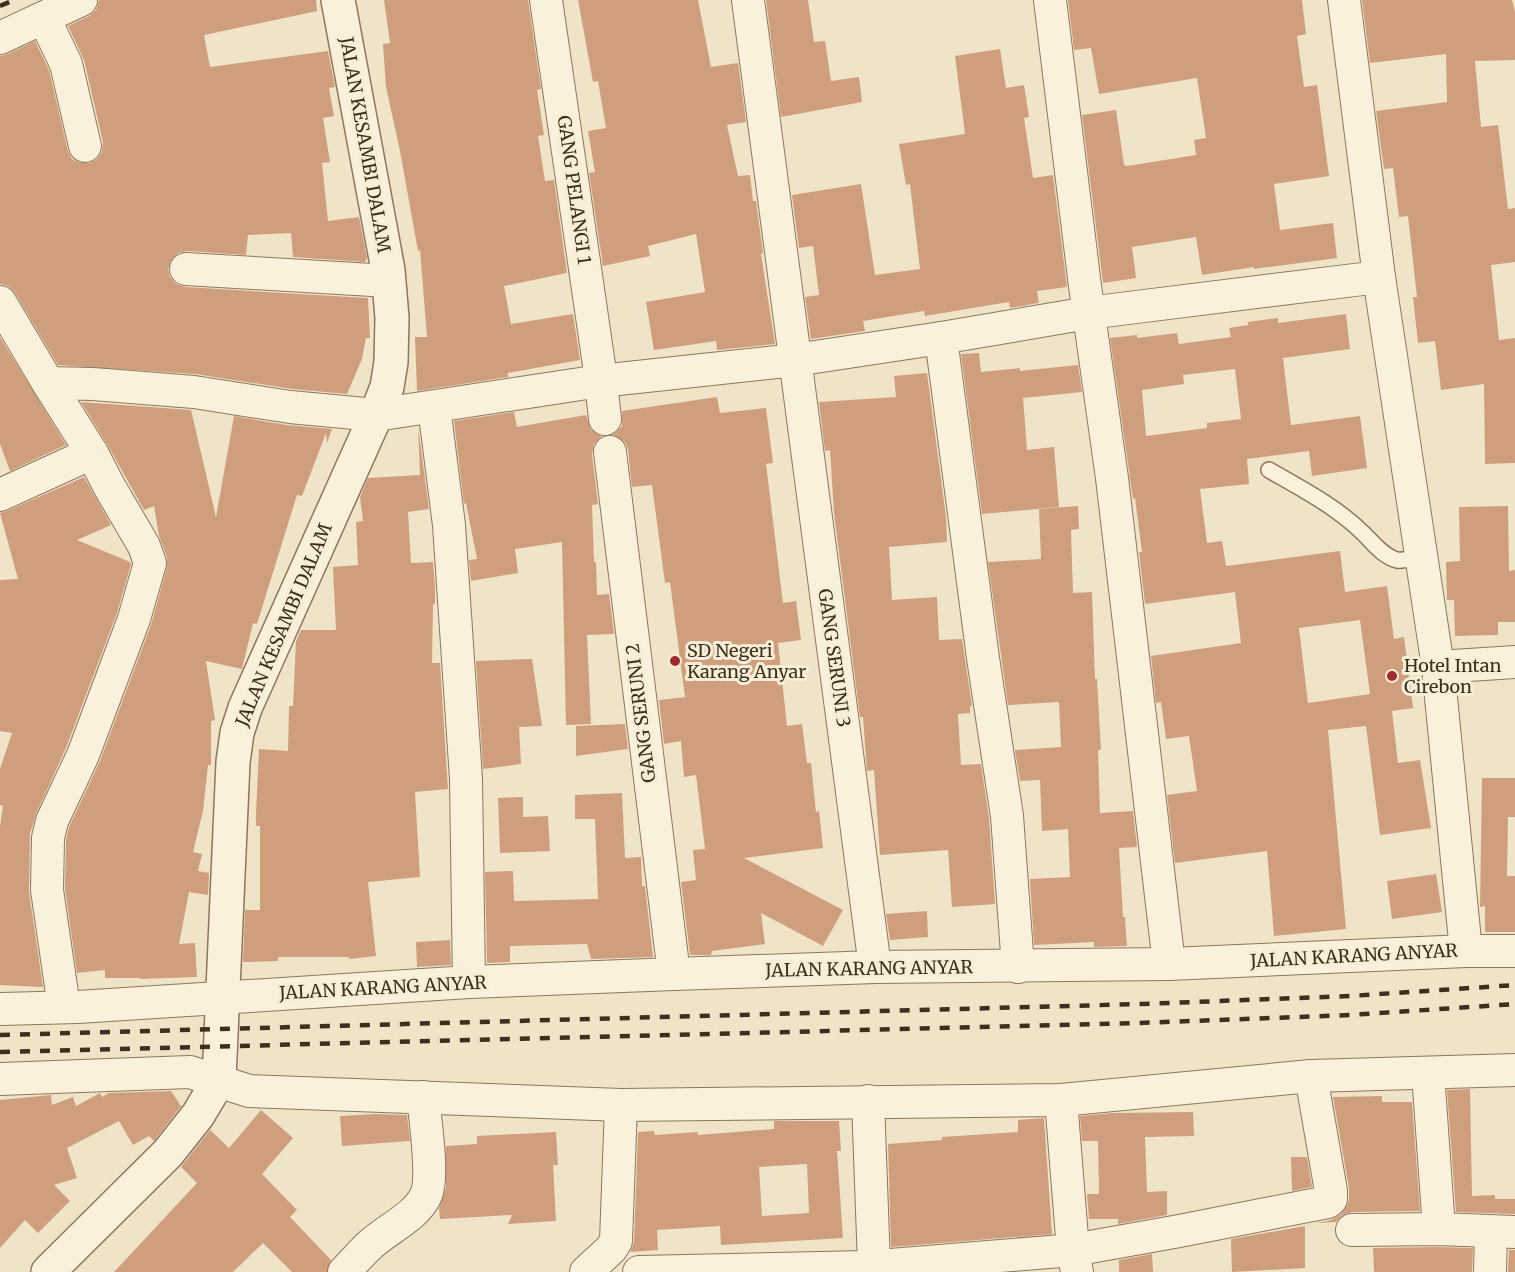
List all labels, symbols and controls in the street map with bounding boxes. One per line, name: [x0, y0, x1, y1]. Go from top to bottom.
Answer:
street label: JALAN KESAMBI DALAM: [335, 34, 396, 255]
street label: GANG PELANGI 1: [553, 114, 596, 266]
street label: JALAN KESAMBI DALAM: [230, 519, 337, 731]
street label: GANG SERUNI 3: [813, 587, 856, 729]
place label: SD Negeri Karang Anyar: [687, 639, 806, 683]
street label: GANG SERUNI 2: [621, 642, 660, 784]
marker: SD Negeri Karang Anyar: [668, 654, 682, 668]
place label: Hotel Intan Cirebon: [1404, 654, 1501, 698]
marker: Hotel Intan Cirebon: [1385, 669, 1399, 683]
street label: JALAN KARANG ANYAR: [1249, 939, 1459, 972]
street label: JALAN KARANG ANYAR: [764, 955, 974, 982]
street label: JALAN KARANG ANYAR: [278, 971, 488, 1004]

